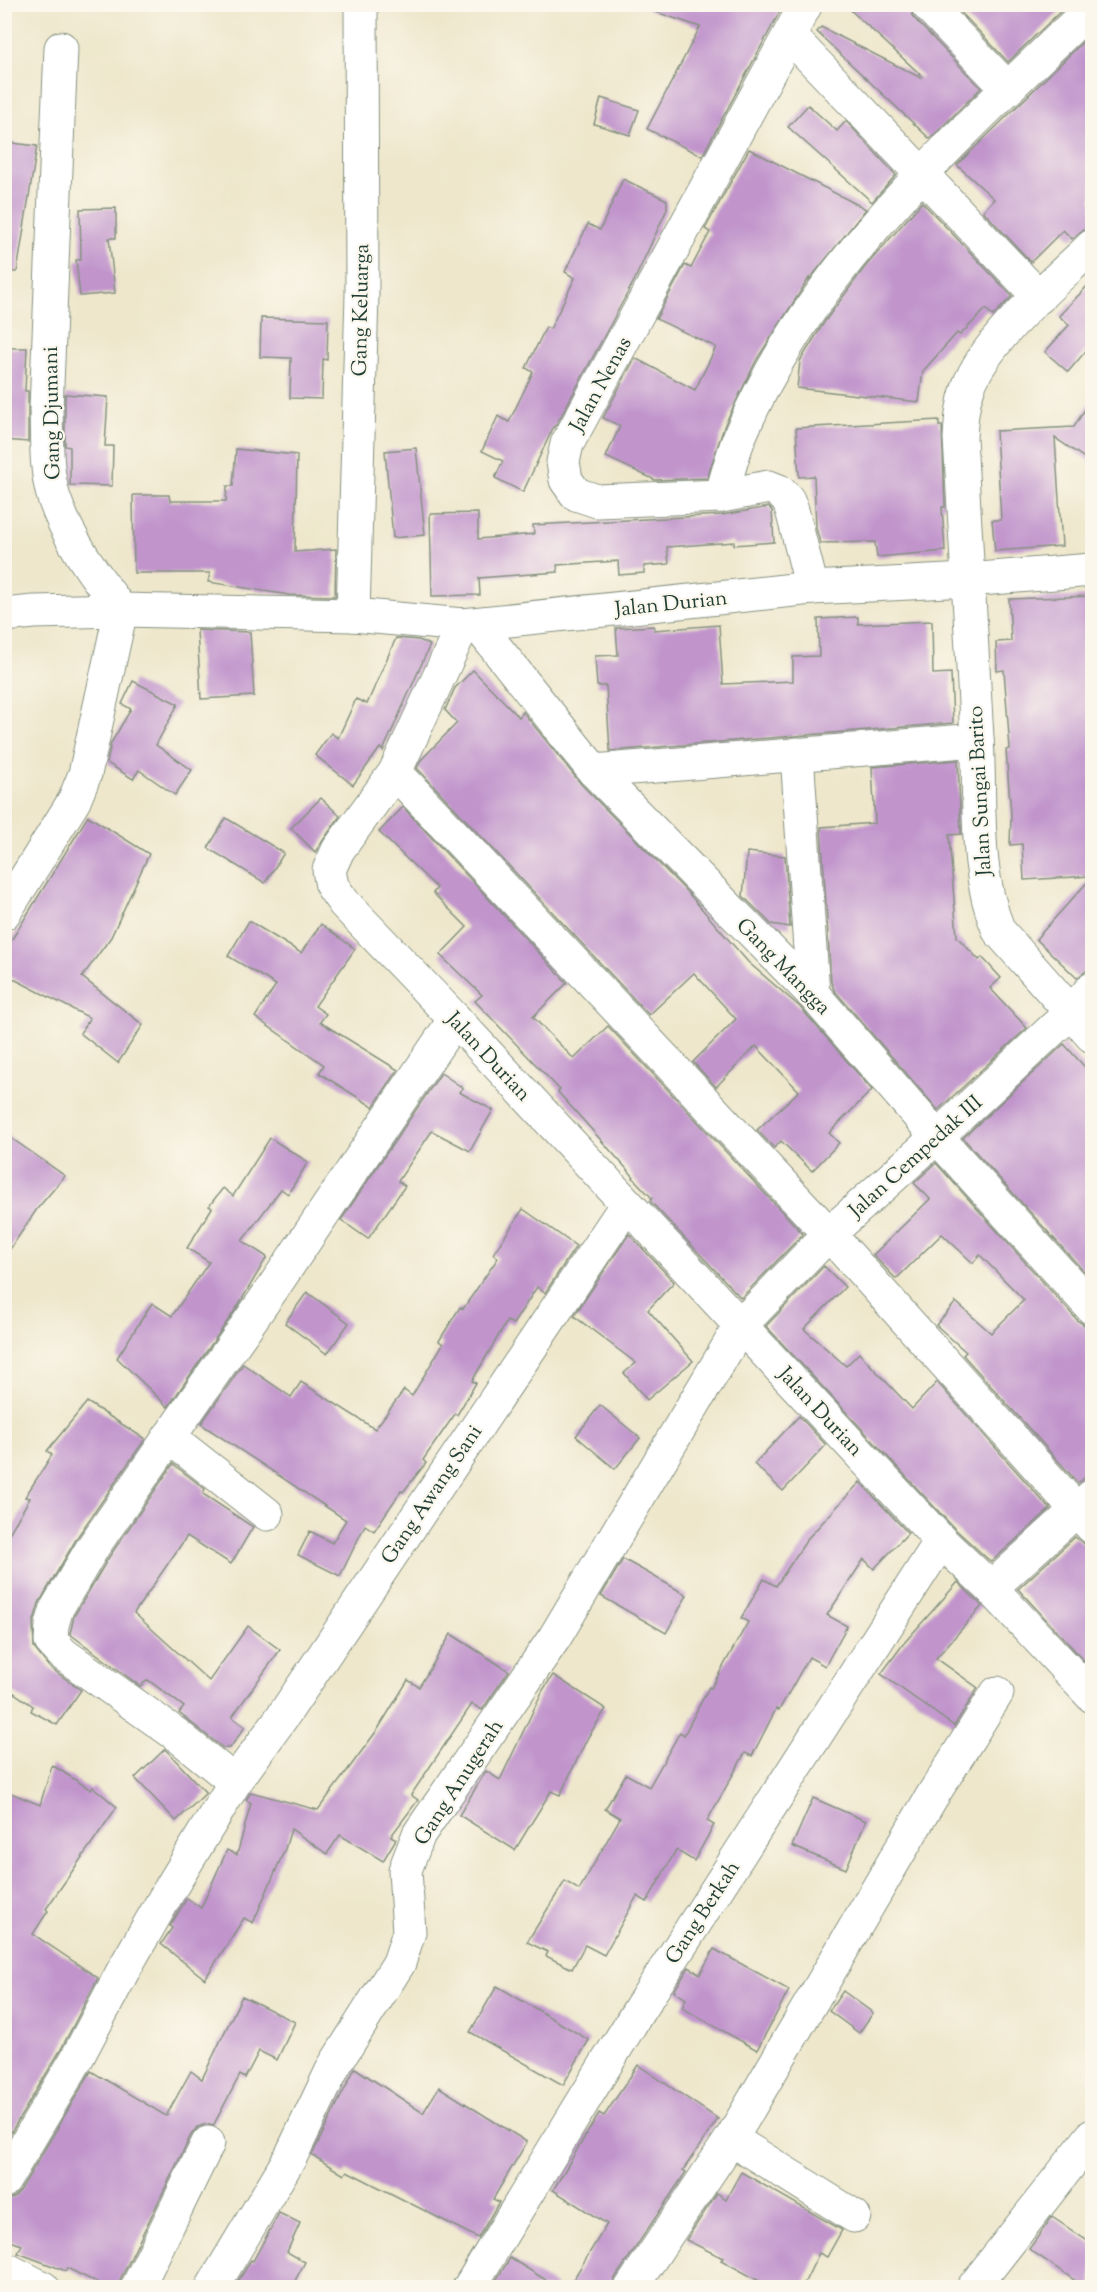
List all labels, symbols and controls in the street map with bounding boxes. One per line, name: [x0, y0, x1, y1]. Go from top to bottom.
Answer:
street label: Gang Keluarga: [346, 243, 378, 377]
street label: Jalan Nenas: [563, 332, 640, 439]
street label: Gang Djumani: [37, 346, 69, 480]
street label: Jalan Durian: [613, 584, 729, 626]
street label: Jalan Sungai Barito: [962, 705, 1000, 878]
street label: Gang Mangga: [728, 912, 837, 1023]
street label: Jalan Durian: [437, 1005, 537, 1109]
street label: Jalan Cempedak III: [842, 1089, 990, 1227]
street label: Jalan Durian: [769, 1360, 869, 1464]
street label: Gang Awang Sani: [375, 1419, 491, 1571]
street label: Gang Anugerah: [408, 1714, 512, 1852]
street label: Gang Berkah: [659, 1855, 748, 1971]

